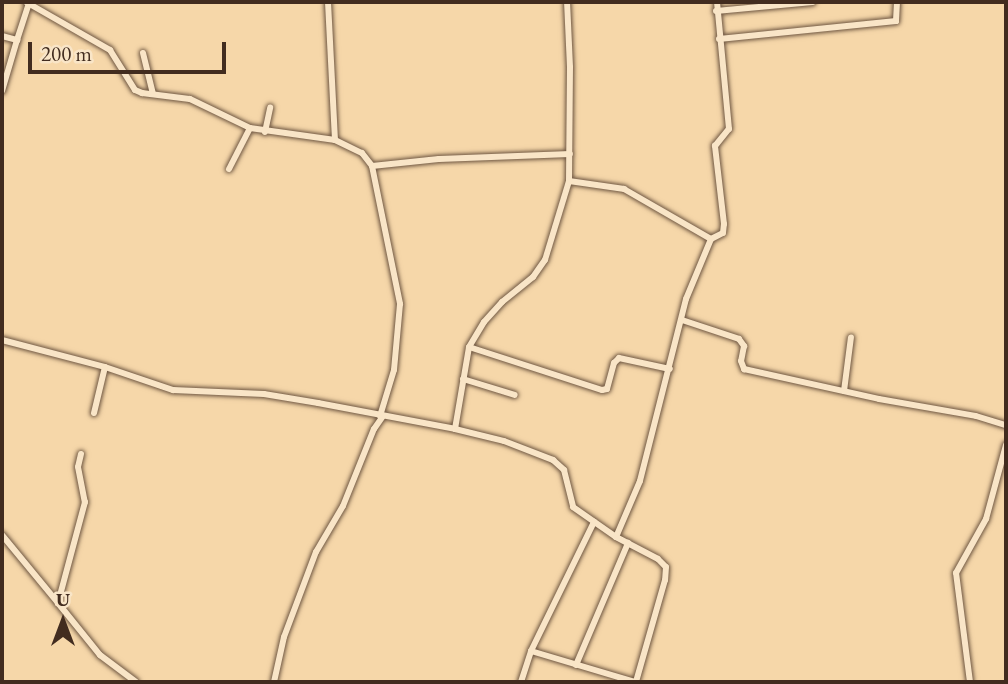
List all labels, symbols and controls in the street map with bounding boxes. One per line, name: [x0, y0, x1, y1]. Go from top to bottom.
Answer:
scale bar: [32, 28, 229, 72]
text: 200 m: [41, 40, 92, 67]
north arrow: [28, 586, 98, 656]
text: U: [56, 587, 70, 612]

